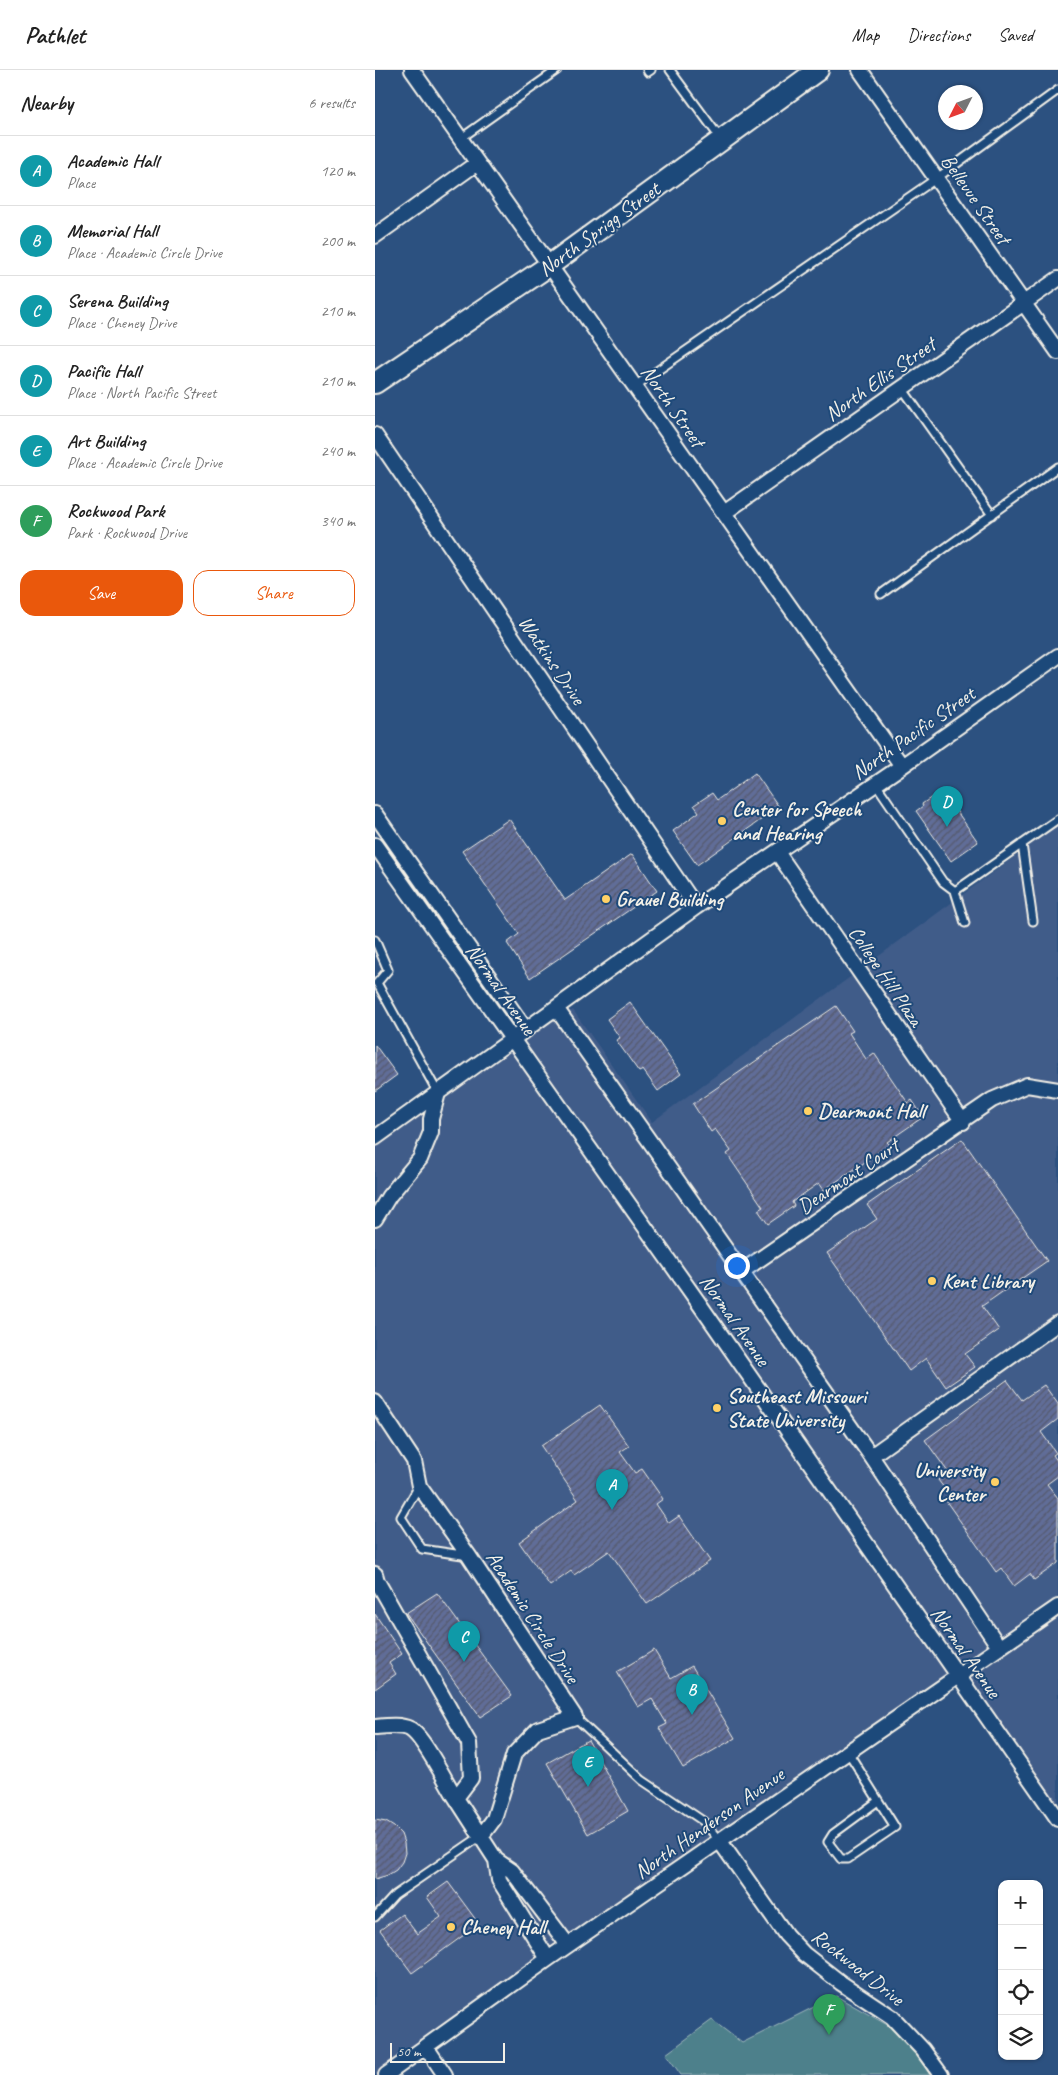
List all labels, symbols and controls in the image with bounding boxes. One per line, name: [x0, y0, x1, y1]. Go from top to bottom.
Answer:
text: Pathlet: [25, 20, 85, 50]
text: Map: [852, 24, 879, 46]
text: Directions: [907, 24, 970, 46]
text: Saved: [998, 24, 1033, 46]
north arrow: [938, 85, 983, 130]
text: Nearby: [20, 90, 73, 116]
text: 6 results: [308, 93, 355, 113]
text: Academic Hall: [67, 149, 158, 173]
street label: Bellevue Street: [935, 149, 1018, 252]
text: A: [32, 161, 40, 181]
text: 120 m: [321, 161, 355, 181]
text: Place: [67, 173, 95, 193]
street label: North Sprigg Street: [533, 175, 667, 282]
text: Memorial Hall: [67, 219, 157, 243]
text: B: [32, 231, 40, 251]
text: 200 m: [321, 231, 355, 251]
text: Place · Academic Circle Drive: [67, 243, 222, 263]
text: Serena Building: [67, 289, 168, 313]
text: C: [32, 301, 40, 321]
text: 210 m: [321, 301, 355, 321]
text: Place · Cheney Drive: [67, 313, 176, 333]
street label: North Ellis Street: [820, 330, 943, 427]
text: Pacific Hall: [67, 359, 140, 383]
street label: North Street: [635, 360, 712, 455]
text: D: [31, 371, 41, 391]
text: 210 m: [321, 371, 355, 391]
text: Place · North Pacific Street: [67, 383, 216, 403]
text: Art Building: [67, 429, 145, 453]
text: E: [32, 441, 40, 461]
text: 240 m: [321, 441, 355, 461]
text: Place · Academic Circle Drive: [67, 453, 222, 473]
text: Rockwood Park: [67, 499, 164, 523]
text: F: [32, 511, 40, 531]
text: 340 m: [321, 511, 355, 531]
text: Park · Rockwood Drive: [67, 523, 187, 543]
button: Save: [20, 570, 183, 616]
button: Share: [193, 570, 355, 616]
street label: Watkins Drive: [513, 610, 592, 711]
street label: North Pacific Street: [846, 680, 982, 785]
pin: D: [931, 786, 963, 827]
place label: Center for Speech and Hearing: [732, 796, 863, 846]
marker: Center for Speech and Hearing: [716, 815, 728, 827]
place label: Grauel Building: [616, 886, 726, 912]
marker: Grauel Building: [600, 893, 612, 905]
street label: College Hill Plaza: [843, 921, 931, 1033]
street label: Normal Avenue: [460, 938, 543, 1041]
place label: Dearmont Hall: [818, 1098, 929, 1124]
marker: Dearmont Hall: [802, 1105, 814, 1117]
street label: Dearmont Court: [792, 1131, 906, 1219]
your location: [724, 1253, 750, 1279]
place label: Kent Library: [942, 1268, 1037, 1294]
street label: Normal Avenue: [694, 1269, 777, 1372]
marker: Kent Library: [926, 1275, 938, 1287]
place label: Southeast Missouri State University: [727, 1383, 869, 1434]
marker: Southeast Missouri State University: [711, 1402, 723, 1414]
place label: University Center: [914, 1457, 988, 1507]
pin: A: [596, 1469, 628, 1510]
marker: University Center: [989, 1476, 1001, 1488]
street label: Academic Circle Drive: [481, 1546, 587, 1690]
street label: Normal Avenue: [925, 1601, 1008, 1704]
pin: C: [448, 1621, 480, 1662]
pin: B: [676, 1674, 708, 1715]
pin: E: [572, 1746, 604, 1787]
street label: North Henderson Avenue: [629, 1760, 791, 1885]
map controls: [998, 1880, 1043, 2060]
button: +: [998, 1880, 1043, 1925]
place label: Cheney Hall: [461, 1914, 549, 1940]
marker: Cheney Hall: [445, 1921, 457, 1933]
street label: Rockwood Drive: [807, 1923, 910, 2012]
button: −: [998, 1925, 1043, 1970]
button: locate: [998, 1970, 1043, 2015]
pin: F: [813, 1994, 845, 2035]
button: layers: [998, 2015, 1043, 2060]
scale bar: [390, 2040, 505, 2063]
text: 50 m: [397, 2043, 421, 2060]

